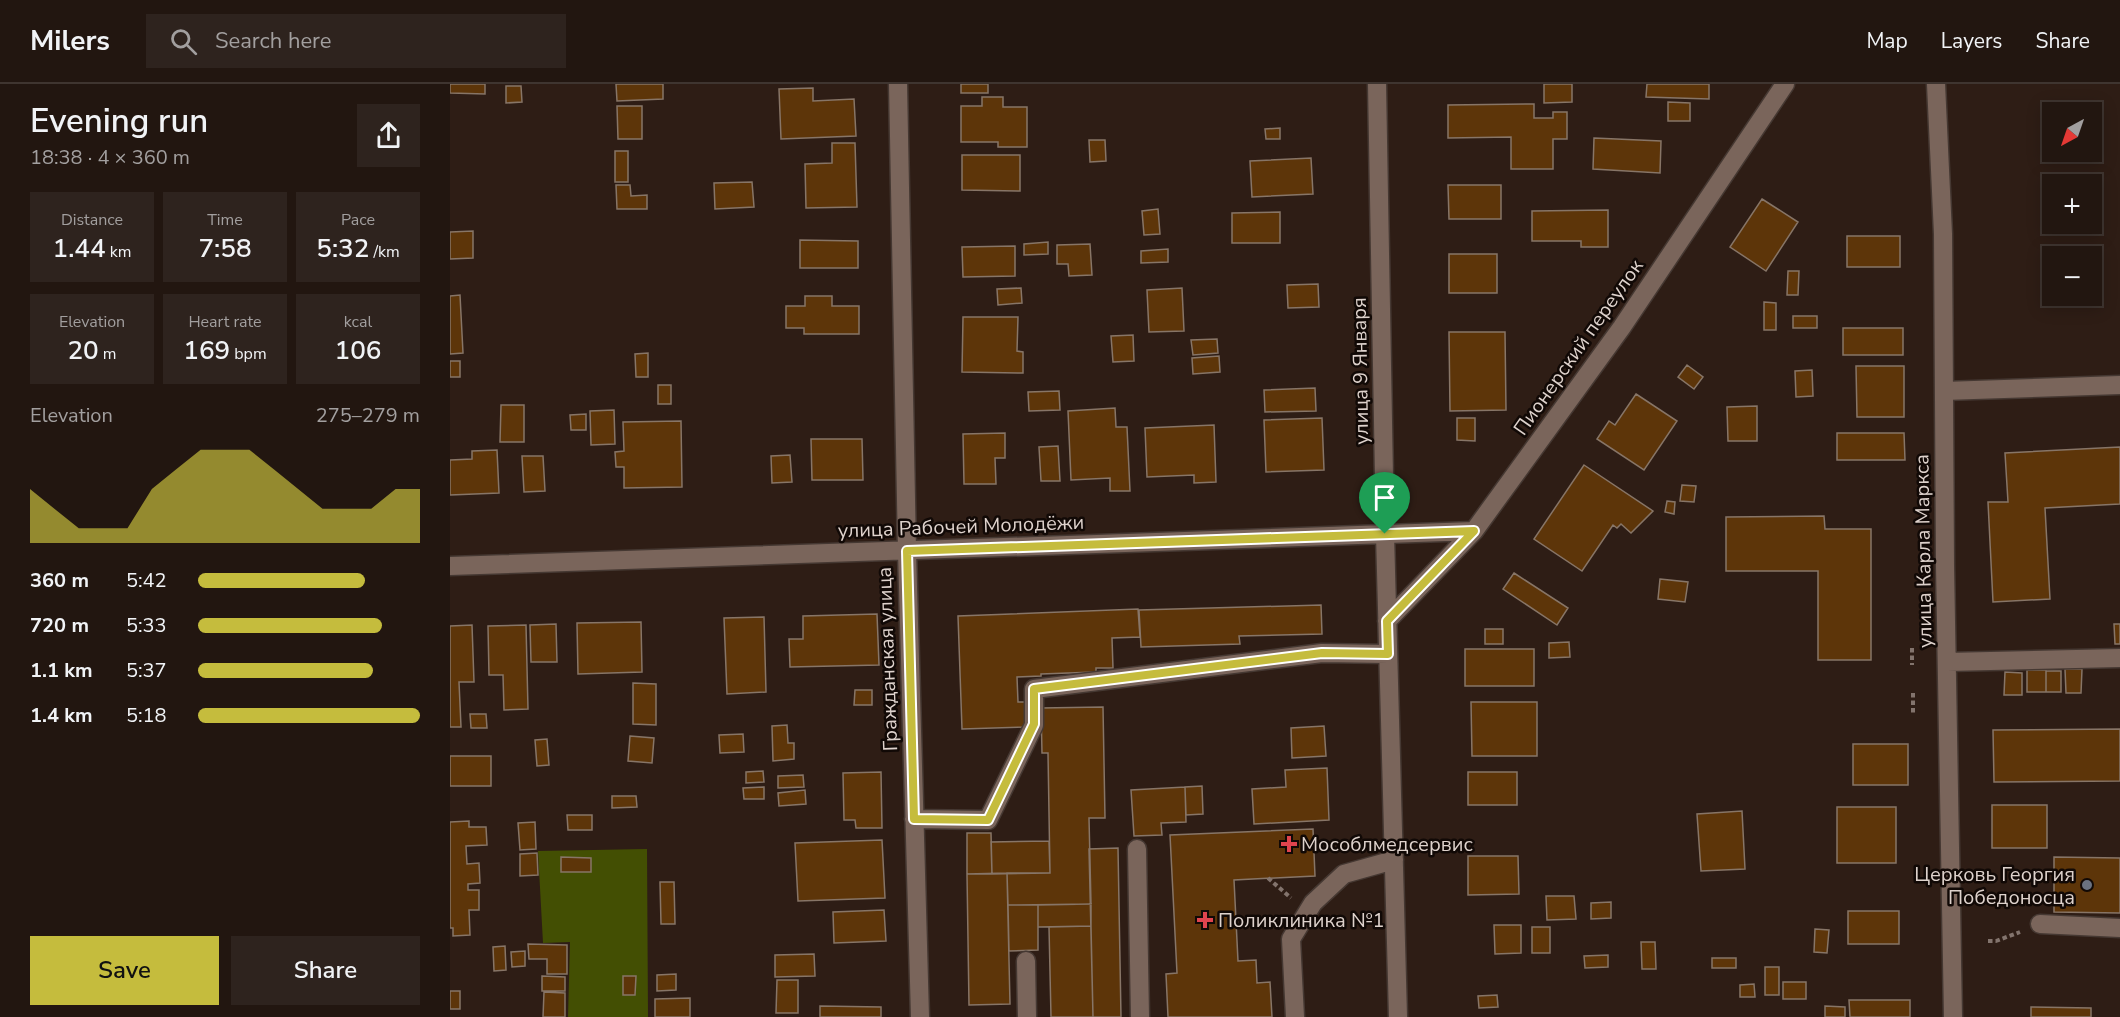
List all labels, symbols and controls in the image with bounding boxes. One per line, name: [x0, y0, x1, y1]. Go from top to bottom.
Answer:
search box: [146, 14, 566, 68]
text: Milers: [30, 22, 110, 60]
icon: search: [167, 25, 200, 58]
text: Search here: [215, 26, 332, 56]
text: Map: [1866, 27, 1908, 55]
text: Layers: [1941, 27, 2002, 55]
text: Share: [2035, 27, 2090, 55]
text: Evening run: [30, 99, 208, 144]
north arrow: [2042, 102, 2102, 162]
map controls: [2042, 102, 2102, 306]
button: share: [357, 104, 420, 167]
text: 18:38 · 4 × 360 m: [30, 144, 190, 171]
button: +: [2042, 174, 2102, 234]
text: Distance: [61, 209, 123, 231]
text: Time: [207, 209, 243, 231]
text: Pace: [341, 209, 375, 231]
text: 1.44: [53, 231, 106, 266]
text: 7:58: [199, 231, 251, 266]
text: 5:32: [316, 231, 369, 266]
text: km: [106, 241, 131, 263]
text: /km: [369, 241, 400, 263]
button: −: [2042, 246, 2102, 306]
street label: Пионерский переулок: [1507, 253, 1650, 441]
street label: улица 9 Января: [1346, 297, 1375, 445]
text: Elevation: [59, 311, 125, 333]
text: Heart rate: [188, 311, 262, 333]
text: kcal: [344, 311, 372, 333]
text: 20: [67, 333, 99, 368]
text: 169: [183, 333, 230, 368]
text: 106: [335, 333, 381, 368]
text: m: [99, 343, 117, 365]
text: bpm: [230, 343, 267, 365]
text: Elevation: [30, 402, 113, 429]
text: 275–279 m: [316, 402, 420, 429]
street label: улица Карла Маркса: [1908, 454, 1939, 648]
pin: [1359, 472, 1410, 534]
icon: arrive: [1368, 481, 1401, 514]
street label: улица Рабочей Молодёжи: [837, 509, 1085, 544]
street label: Гражданская улица: [871, 566, 904, 752]
text: 360 m: [30, 567, 89, 594]
text: 5:42: [126, 567, 167, 594]
text: 720 m: [30, 612, 89, 639]
text: 5:33: [126, 612, 167, 639]
text: 1.1 km: [30, 657, 93, 684]
text: 5:37: [126, 657, 167, 684]
text: 1.4 km: [30, 702, 93, 729]
text: 5:18: [126, 702, 167, 729]
place label: Мособлмедсервис: [1301, 831, 1473, 858]
marker: Мособлмедсервис: [1282, 837, 1296, 851]
place label: Церковь Георгия Победоносца: [1914, 861, 2075, 911]
marker: Церковь Георгия Победоносца: [2080, 878, 2094, 892]
place label: Поликлиника №1: [1218, 907, 1385, 934]
marker: Поликлиника №1: [1196, 911, 1214, 929]
button: Save: [30, 936, 219, 1005]
button: Share: [231, 936, 420, 1005]

